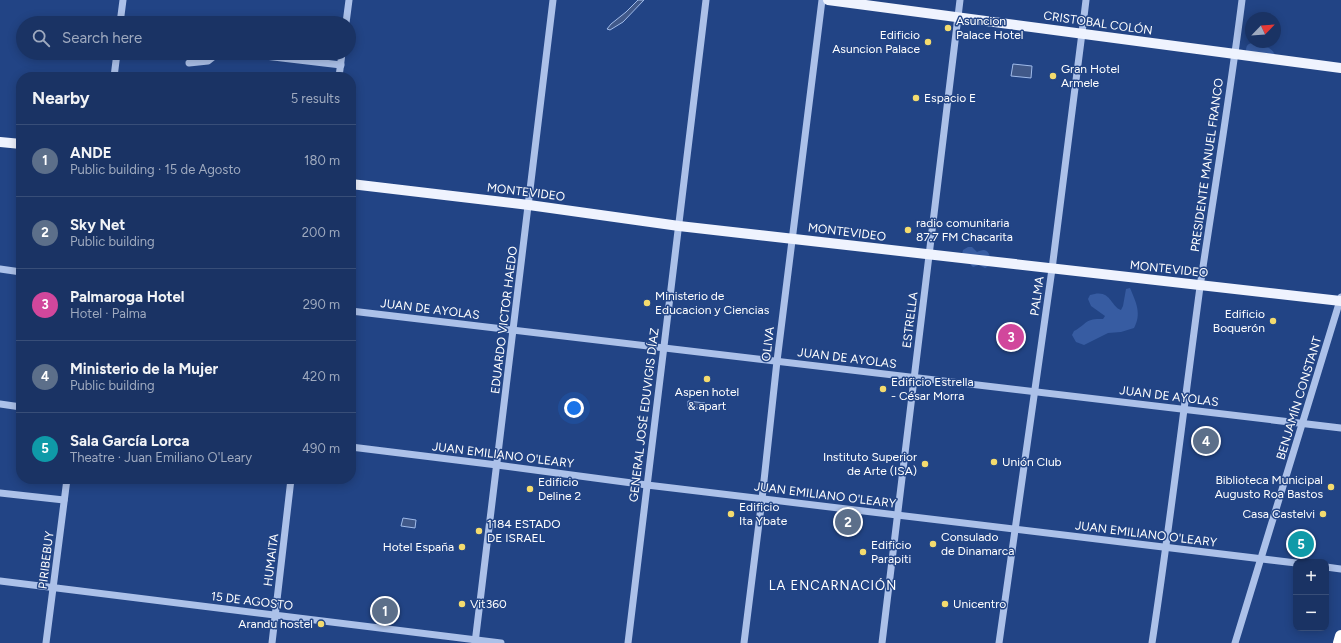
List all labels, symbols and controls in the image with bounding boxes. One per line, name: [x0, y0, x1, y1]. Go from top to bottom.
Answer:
street label: CRISTOBAL COLÓN: [1042, 8, 1154, 38]
north arrow: [1245, 12, 1281, 48]
place label: Asuncion Palace Hotel: [956, 14, 1023, 42]
search box: [16, 16, 356, 60]
marker: Asuncion Palace Hotel: [943, 23, 953, 33]
icon: search: [30, 27, 52, 49]
place label: Edificio Asuncion Palace: [832, 28, 920, 56]
text: Search here: [62, 29, 142, 47]
marker: Edificio Asuncion Palace: [923, 37, 933, 47]
place label: Gran Hotel Armele: [1061, 62, 1120, 90]
marker: Gran Hotel Armele: [1048, 71, 1058, 81]
street label: PRESIDENTE MANUEL FRANCO: [1188, 77, 1226, 253]
text: Nearby: [32, 88, 90, 108]
text: 5 results: [291, 91, 340, 106]
place label: Espacio E: [924, 91, 976, 105]
marker: Espacio E: [911, 93, 921, 103]
text: ANDE: [70, 144, 112, 162]
text: 1: [42, 153, 48, 168]
text: 180 m: [304, 153, 340, 168]
text: Public building · 15 de Agosto: [70, 162, 241, 177]
street label: MONTEVIDEO: [486, 180, 566, 204]
text: Sky Net: [70, 216, 125, 234]
place label: radio comunitaria 87.7 FM Chacarita: [916, 216, 1013, 244]
street label: MONTEVIDEO: [807, 220, 887, 244]
text: 2: [41, 225, 49, 240]
text: 200 m: [302, 225, 340, 240]
marker: radio comunitaria 87.7 FM Chacarita: [903, 225, 913, 235]
text: Public building: [70, 234, 155, 249]
street label: EDUARDO VICTOR HAEDO: [488, 245, 520, 395]
street label: MONTEVIDEO: [1129, 258, 1209, 280]
street label: PALMA: [1027, 275, 1047, 317]
text: Palmaroga Hotel: [70, 288, 185, 306]
place label: Ministerio de Educacion y Ciencias: [655, 289, 770, 317]
street label: ESTRELLA: [900, 291, 920, 349]
street label: JUAN DE AYOLAS: [380, 296, 480, 322]
text: 3: [41, 297, 49, 312]
text: 290 m: [303, 297, 340, 312]
marker: Ministerio de Educacion y Ciencias: [642, 298, 652, 308]
text: Hotel · Palma: [70, 306, 146, 321]
place label: Edificio Boquerón: [1213, 307, 1265, 335]
marker: Edificio Boquerón: [1268, 316, 1278, 326]
pin: 3: [998, 322, 1024, 352]
street label: OLIVA: [759, 326, 777, 362]
street label: GENERAL JOSÉ EDUVIGIS DÍAZ: [626, 327, 662, 503]
street label: BENJAMÍN CONSTANT: [1274, 334, 1325, 461]
street label: JUAN DE AYOLAS: [797, 345, 897, 371]
text: Ministerio de la Mujer: [70, 360, 218, 378]
text: 4: [41, 369, 49, 384]
text: 420 m: [302, 369, 340, 384]
marker: Aspen hotel & apart: [702, 374, 712, 384]
place label: Edificio Estrella - César Morra: [891, 375, 974, 403]
text: Public building: [70, 378, 155, 393]
street label: JUAN DE AYOLAS: [1119, 383, 1219, 409]
marker: Edificio Estrella - César Morra: [878, 384, 888, 394]
place label: Aspen hotel & apart: [675, 385, 739, 413]
your location: [564, 398, 584, 418]
pin: 4: [1193, 426, 1219, 456]
text: Sala García Lorca: [70, 432, 190, 450]
street label: JUAN EMILIANO O'LEARY: [431, 439, 575, 471]
text: 5: [41, 441, 49, 456]
text: 490 m: [302, 441, 340, 456]
text: Theatre · Juan Emiliano O'Leary: [70, 450, 252, 465]
place label: Instituto Superior de Arte (ISA): [823, 450, 917, 478]
place label: Unión Club: [1002, 455, 1062, 469]
marker: Unión Club: [989, 457, 999, 467]
marker: Instituto Superior de Arte (ISA): [920, 459, 930, 469]
place label: Biblioteca Municipal Augusto Roa Bastos: [1215, 473, 1323, 501]
place label: Edificio Deline 2: [538, 475, 581, 503]
street label: JUAN EMILIANO O'LEARY: [753, 479, 897, 511]
marker: Biblioteca Municipal Augusto Roa Bastos: [1326, 482, 1336, 492]
marker: Edificio Deline 2: [525, 484, 535, 494]
place label: Edificio Ita Ybate: [739, 500, 788, 528]
pin: 2: [835, 507, 861, 537]
place label: Casa Castelvi: [1242, 507, 1315, 521]
marker: Edificio Ita Ybate: [726, 509, 736, 519]
marker: Casa Castelvi: [1318, 509, 1328, 519]
place label: 1184 ESTADO DE ISRAEL: [487, 517, 561, 545]
street label: JUAN EMILIANO O'LEARY: [1074, 518, 1218, 550]
marker: 1184 ESTADO DE ISRAEL: [474, 526, 484, 536]
street label: PIRIBEBUY: [35, 529, 57, 590]
pin: 5: [1288, 529, 1314, 559]
place label: Consulado de Dinamarca: [941, 530, 1014, 558]
street label: HUMAITA: [261, 533, 281, 587]
place label: Edificio Parapiti: [871, 538, 911, 566]
marker: Consulado de Dinamarca: [928, 539, 938, 549]
place label: Hotel España: [383, 540, 454, 554]
marker: Hotel España: [457, 542, 467, 552]
marker: Edificio Parapiti: [858, 547, 868, 557]
map controls: [1293, 559, 1329, 631]
button: +: [1293, 559, 1329, 595]
district label: LA ENCARNACIÓN: [769, 578, 897, 593]
street label: 15 DE AGOSTO: [210, 589, 294, 613]
button: −: [1293, 595, 1329, 631]
pin: 1: [372, 596, 398, 626]
place label: Vit360: [470, 597, 507, 611]
place label: Unicentro: [953, 597, 1006, 611]
marker: Vit360: [457, 599, 467, 609]
marker: Unicentro: [940, 599, 950, 609]
place label: Arandu hostel: [238, 617, 313, 631]
marker: Arandu hostel: [316, 619, 326, 629]

